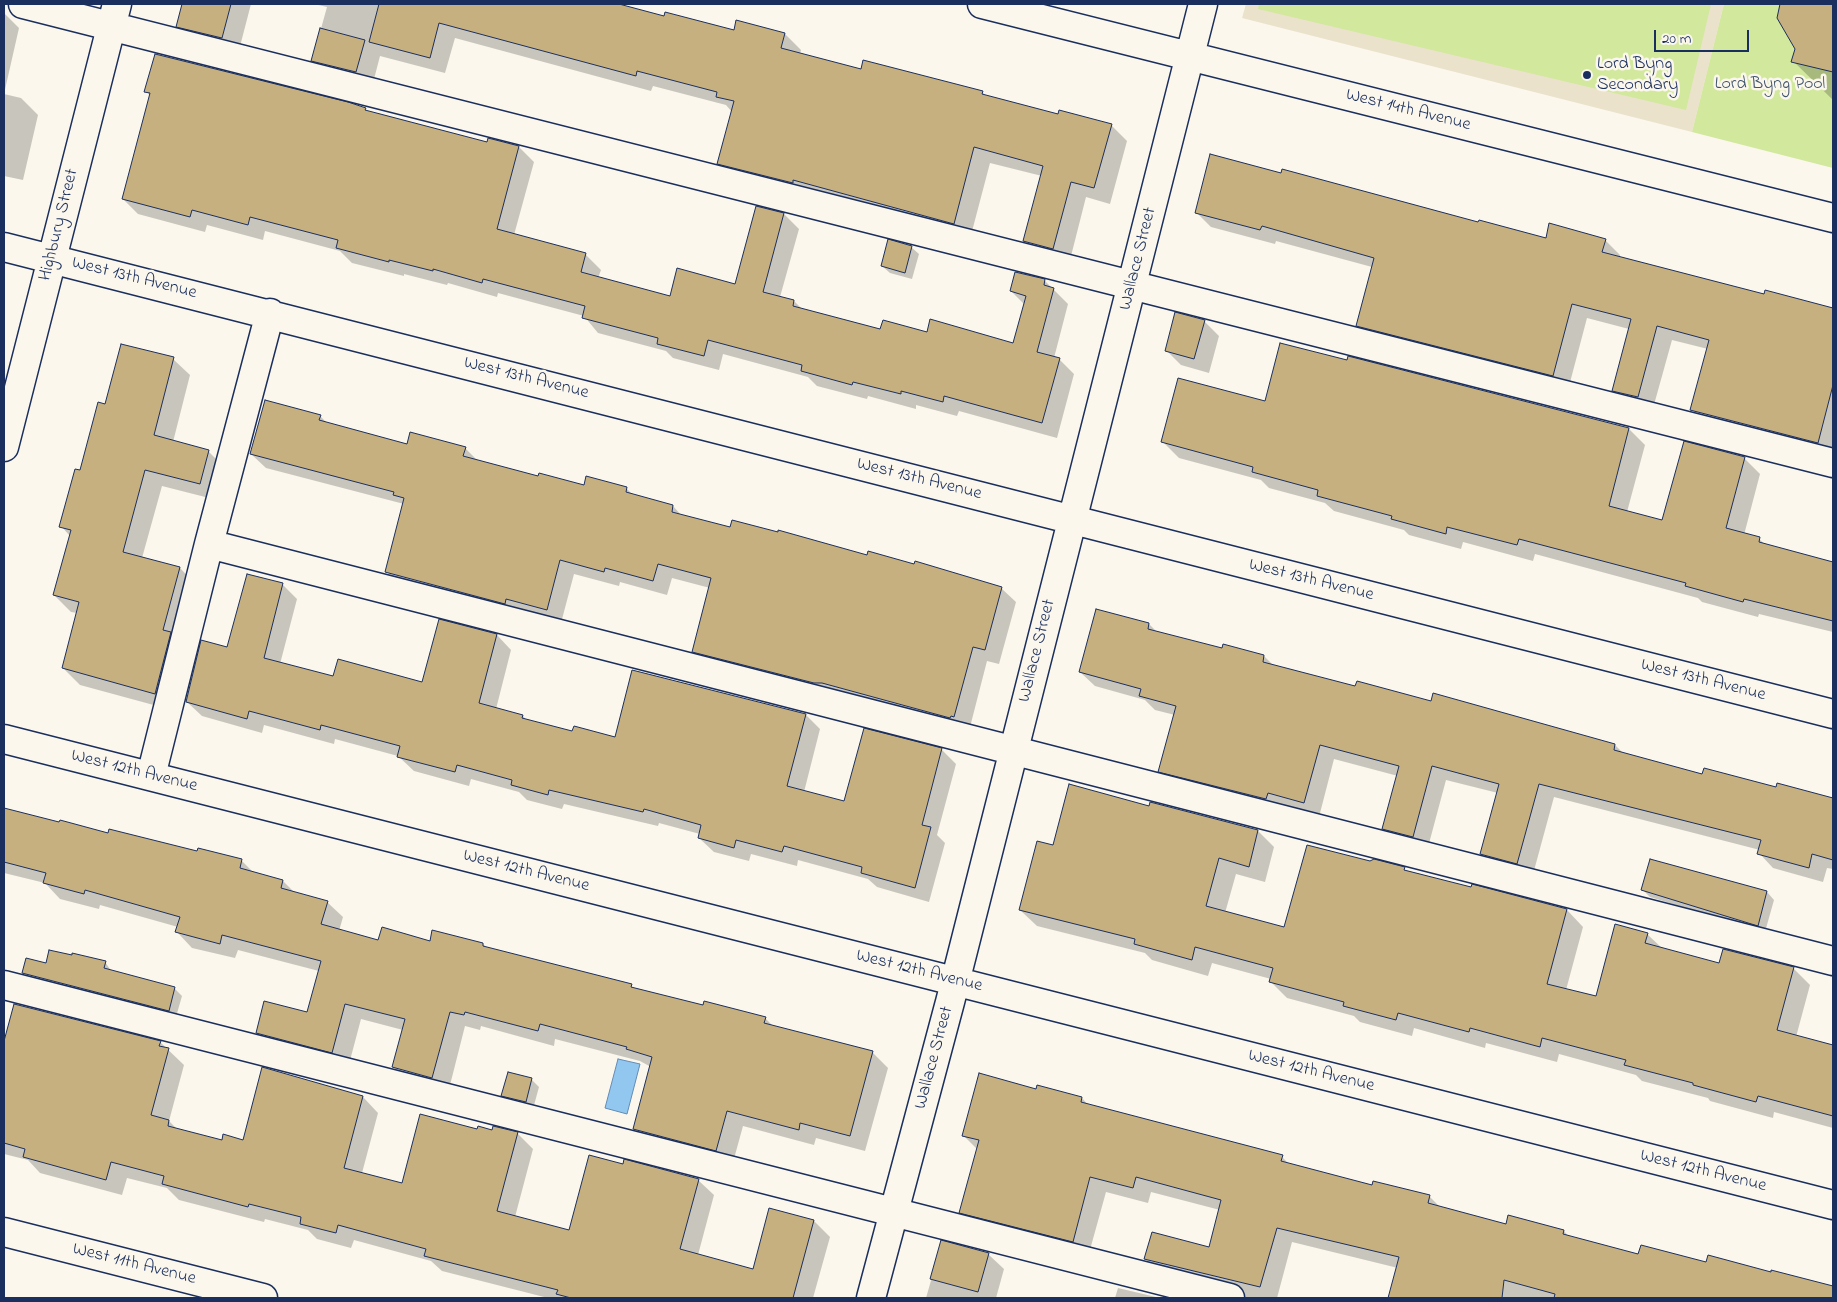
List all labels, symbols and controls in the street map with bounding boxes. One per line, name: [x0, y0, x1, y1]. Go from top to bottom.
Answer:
scale bar: [1657, 20, 1752, 52]
text: 20 m: [1662, 28, 1691, 50]
place label: Lord Byng Secondary: [1597, 54, 1678, 96]
marker: Lord Byng Secondary: [1581, 69, 1593, 81]
park label: Lord Byng Pool: [1715, 74, 1825, 96]
street label: West 14th Avenue: [1343, 85, 1473, 137]
street label: Highbury Street: [36, 167, 84, 283]
street label: Wallace Street: [1116, 205, 1162, 313]
street label: West 13th Avenue: [69, 253, 199, 305]
street label: West 13th Avenue: [461, 353, 591, 405]
street label: West 13th Avenue: [854, 454, 984, 506]
street label: West 13th Avenue: [1246, 555, 1376, 607]
street label: Wallace Street: [1015, 597, 1061, 705]
street label: West 13th Avenue: [1638, 655, 1768, 707]
street label: West 12th Avenue: [69, 746, 199, 798]
street label: West 12th Avenue: [461, 846, 591, 898]
street label: West 12th Avenue: [854, 946, 984, 998]
street label: Wallace Street: [911, 1004, 959, 1112]
street label: West 12th Avenue: [1246, 1046, 1376, 1098]
street label: West 12th Avenue: [1638, 1146, 1768, 1198]
street label: West 11th Avenue: [70, 1239, 198, 1291]

